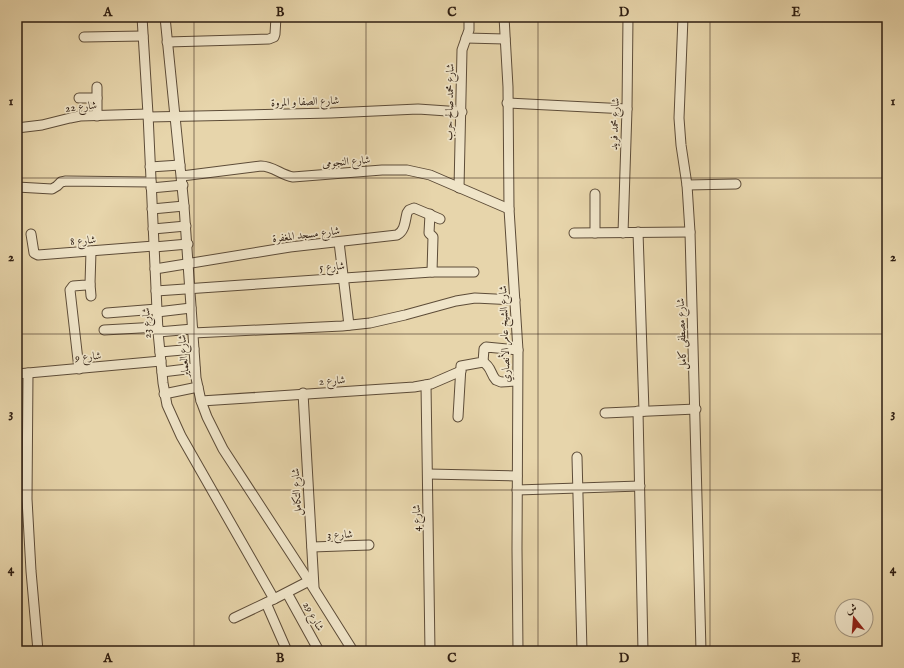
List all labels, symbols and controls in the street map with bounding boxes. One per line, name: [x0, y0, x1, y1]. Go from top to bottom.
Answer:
text: A: [103, 4, 114, 21]
text: B: [276, 4, 285, 21]
text: C: [447, 4, 457, 21]
text: D: [619, 4, 630, 21]
text: E: [791, 4, 801, 21]
street label: شارع محمد صالح حرب: [442, 63, 460, 141]
text: 1: [9, 93, 14, 110]
text: 1: [891, 93, 896, 110]
street label: شارع الصفا و المروة: [271, 94, 339, 112]
street label: شارع 22: [65, 98, 98, 118]
street label: شارع محمد فريد: [607, 98, 625, 150]
street label: شارع النجومى: [321, 153, 371, 173]
street label: شارع مسجد المغفرة: [272, 224, 341, 248]
street label: شارع 8: [70, 233, 97, 251]
text: 2: [8, 249, 14, 266]
text: 2: [890, 249, 896, 266]
street label: شارع 5: [319, 259, 345, 277]
street label: شارع الشيخ عامر الأنصاري: [494, 285, 517, 383]
street label: شارع مصطفى كامل: [674, 298, 692, 370]
street label: شارع 23: [139, 307, 157, 339]
street label: شارع العماير: [175, 334, 195, 379]
street label: شارع 9: [73, 349, 102, 367]
street label: شارع 2: [318, 373, 346, 391]
text: 3: [9, 405, 14, 422]
text: 3: [891, 405, 896, 422]
street label: شارع التكامل: [289, 468, 307, 516]
street label: شارع 4: [410, 505, 426, 531]
street label: شارع 3: [327, 528, 353, 544]
text: 4: [8, 561, 15, 578]
text: 4: [890, 561, 897, 578]
north arrow: [834, 598, 874, 638]
street label: شارع 29: [298, 599, 327, 635]
text: ش: [844, 601, 859, 618]
text: A: [103, 650, 114, 667]
text: B: [276, 650, 285, 667]
text: C: [447, 650, 457, 667]
text: D: [619, 650, 630, 667]
text: E: [791, 650, 801, 667]

